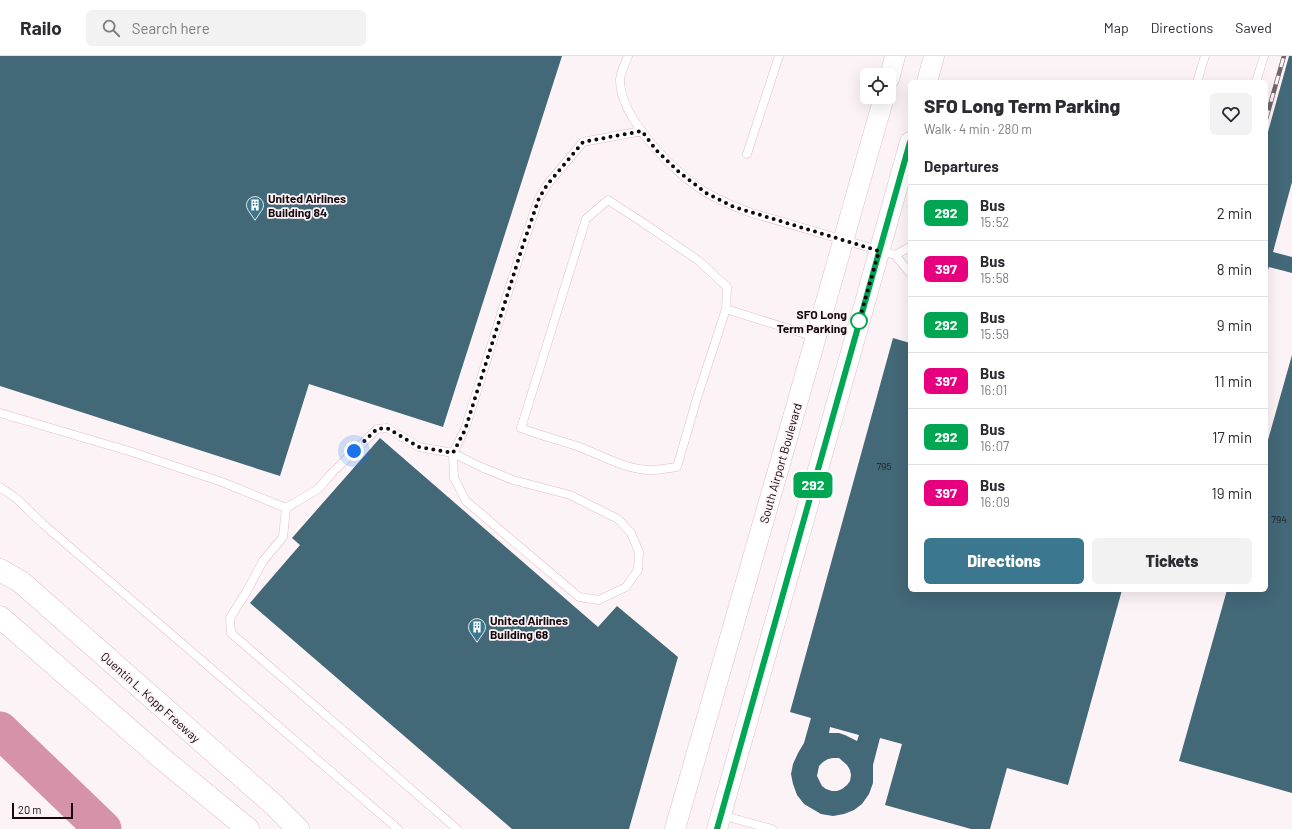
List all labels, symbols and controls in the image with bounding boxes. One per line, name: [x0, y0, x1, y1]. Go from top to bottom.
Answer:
search box: [86, 10, 366, 46]
text: Railo: [20, 16, 62, 39]
icon: search: [100, 17, 122, 39]
text: Search here: [132, 19, 210, 37]
text: Map: [1104, 19, 1129, 36]
text: Directions: [1151, 19, 1213, 36]
text: Saved: [1235, 19, 1272, 36]
map controls: [860, 68, 896, 104]
button: locate: [860, 68, 896, 104]
button: heart: [1210, 93, 1252, 135]
text: SFO Long Term Parking: [924, 94, 1120, 117]
text: Walk · 4 min · 280 m: [924, 121, 1032, 137]
text: Departures: [924, 157, 999, 175]
place label: United Airlines Building 84: [268, 191, 346, 219]
building icon: United Airlines Building 84: [245, 195, 265, 220]
text: Bus: [980, 196, 1005, 214]
text: 292: [934, 204, 958, 221]
text: 2 min: [1217, 204, 1252, 222]
text: 15:52: [980, 214, 1009, 230]
text: Bus: [980, 252, 1005, 270]
text: 397: [935, 260, 957, 277]
text: 8 min: [1217, 260, 1252, 278]
text: 15:58: [980, 270, 1009, 286]
place label: SFO Long Term Parking: [777, 307, 847, 335]
text: Bus: [980, 308, 1005, 326]
marker: SFO Long Term Parking: [850, 312, 868, 330]
text: 292: [934, 316, 958, 333]
text: 9 min: [1217, 316, 1252, 334]
text: 15:59: [980, 326, 1009, 342]
text: Bus: [980, 364, 1005, 382]
text: 397: [935, 372, 957, 389]
text: 11 min: [1214, 372, 1252, 390]
text: 16:01: [980, 382, 1007, 398]
street label: South Airport Boulevard: [756, 401, 804, 525]
text: Bus: [980, 420, 1005, 438]
text: 292: [934, 428, 958, 445]
text: 17 min: [1212, 428, 1252, 446]
text: 16:07: [980, 438, 1009, 454]
your location: [344, 441, 364, 461]
house number: 795: [876, 460, 892, 472]
line badge: 292: [790, 472, 836, 498]
text: 292: [801, 476, 825, 493]
text: Bus: [980, 476, 1005, 494]
text: 397: [935, 484, 957, 501]
text: 19 min: [1212, 484, 1252, 502]
text: 16:09: [980, 494, 1010, 510]
house number: 794: [1271, 513, 1287, 525]
button: Directions: [924, 538, 1084, 584]
button: Tickets: [1092, 538, 1252, 584]
place label: United Airlines Building 68: [490, 613, 568, 641]
building icon: United Airlines Building 68: [467, 617, 487, 642]
street label: Quentin L. Kopp Freeway: [99, 649, 204, 745]
scale bar: [12, 801, 73, 820]
text: 20 m: [18, 803, 41, 816]

